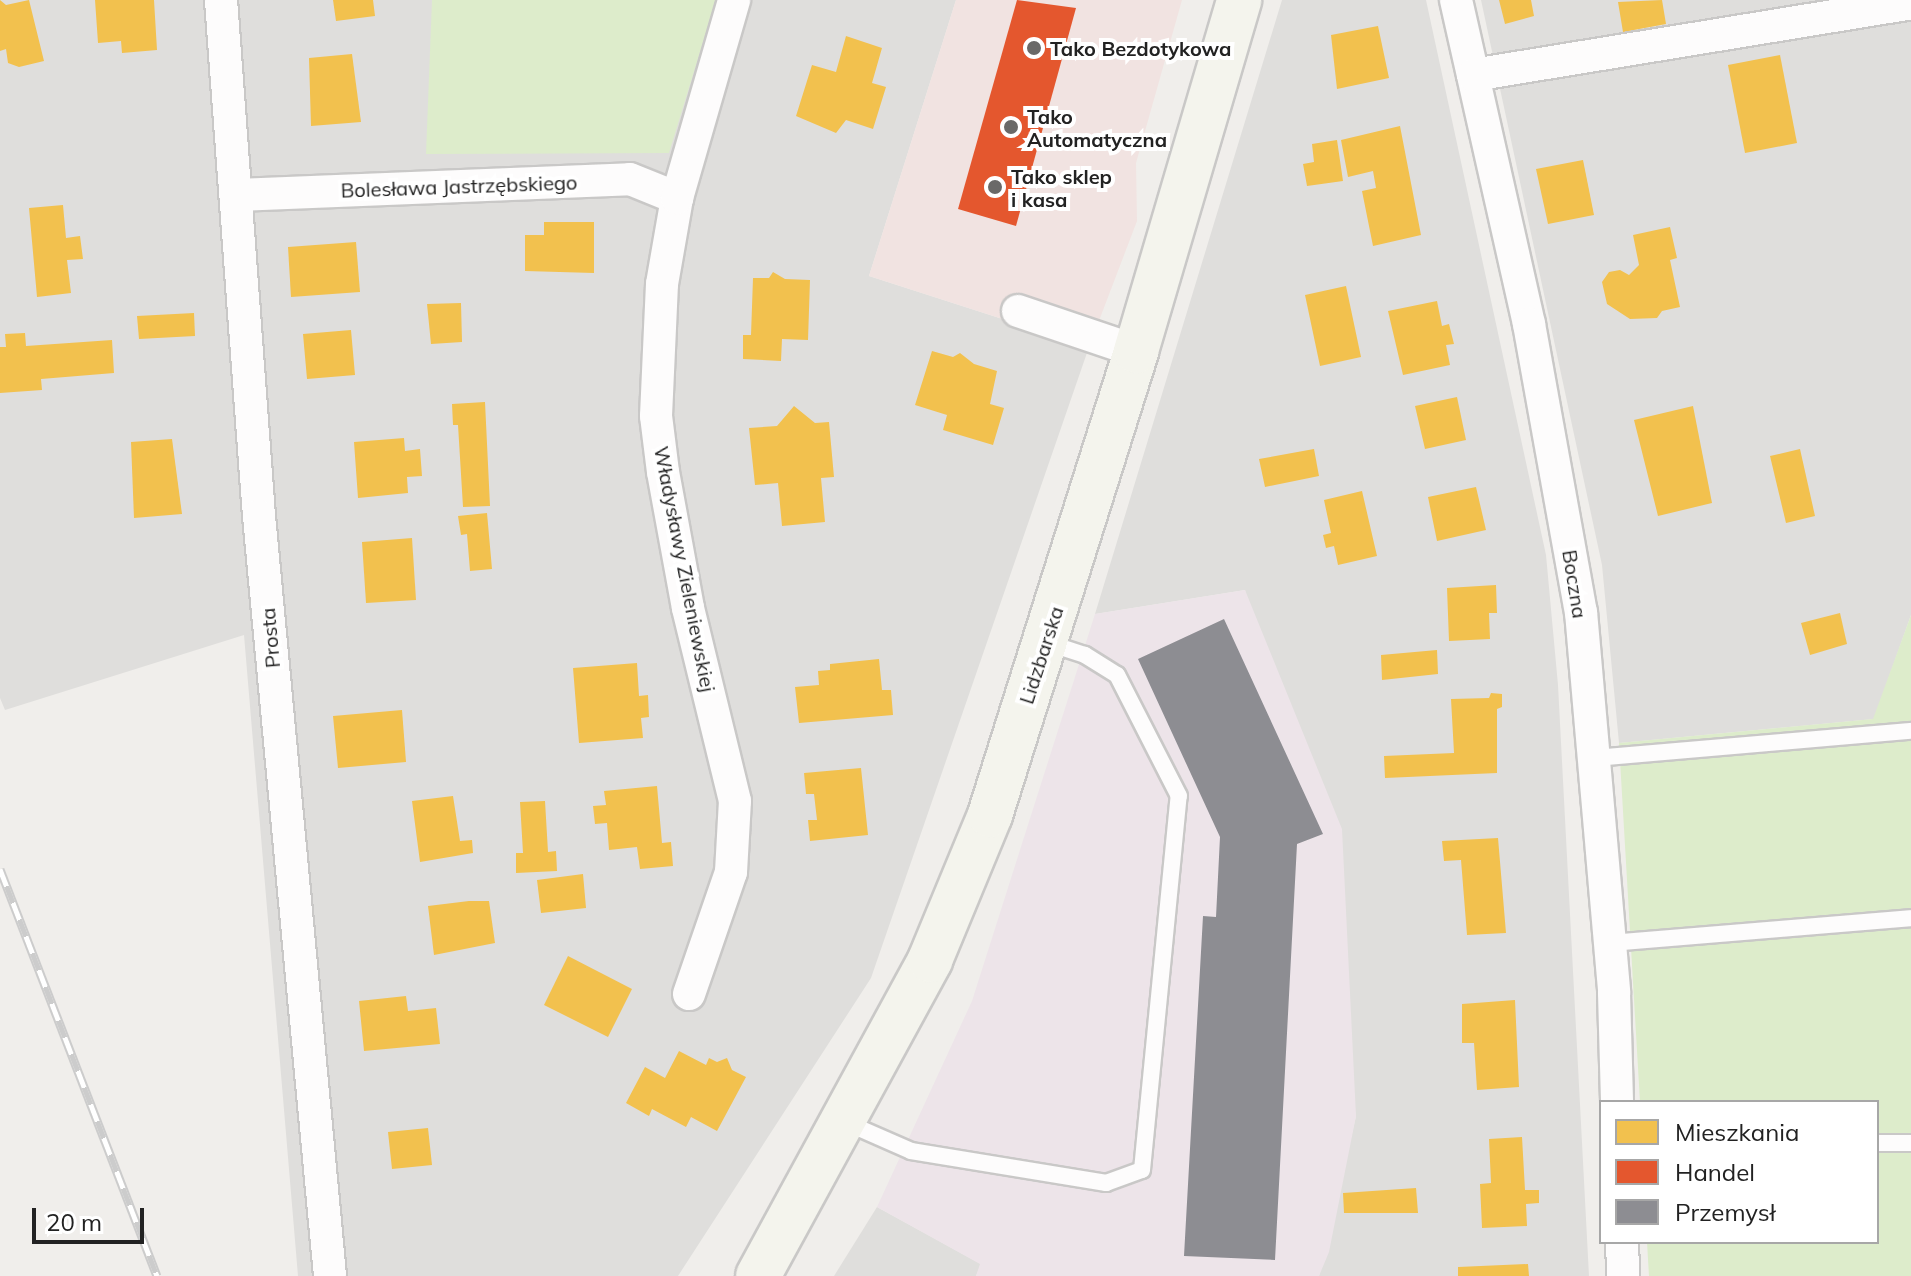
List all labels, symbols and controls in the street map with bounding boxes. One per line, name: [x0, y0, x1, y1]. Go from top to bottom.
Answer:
place label: Tako Bezdotykowa: [1050, 36, 1231, 60]
marker: Tako Bezdotykowa: [1025, 39, 1043, 57]
place label: Tako Automatyczna: [1027, 104, 1167, 151]
marker: Tako Automatyczna: [1002, 118, 1020, 136]
place label: Tako sklep i kasa: [1011, 164, 1112, 211]
street label: Bolesława Jastrzębskiego: [340, 170, 578, 202]
marker: Tako sklep i kasa: [986, 178, 1004, 196]
street label: Władysławy Zieleniewskiej: [649, 444, 721, 694]
street label: Boczna: [1558, 548, 1592, 620]
street label: Lidzbarska: [1014, 603, 1068, 707]
street label: Prosta: [255, 607, 285, 669]
legend: [1599, 1100, 1879, 1244]
text: Mieszkania: [1675, 1117, 1799, 1147]
text: Handel: [1675, 1157, 1755, 1187]
scale bar: [36, 1192, 148, 1242]
text: Przemysł: [1675, 1197, 1775, 1227]
text: 20 m: [46, 1207, 102, 1237]

